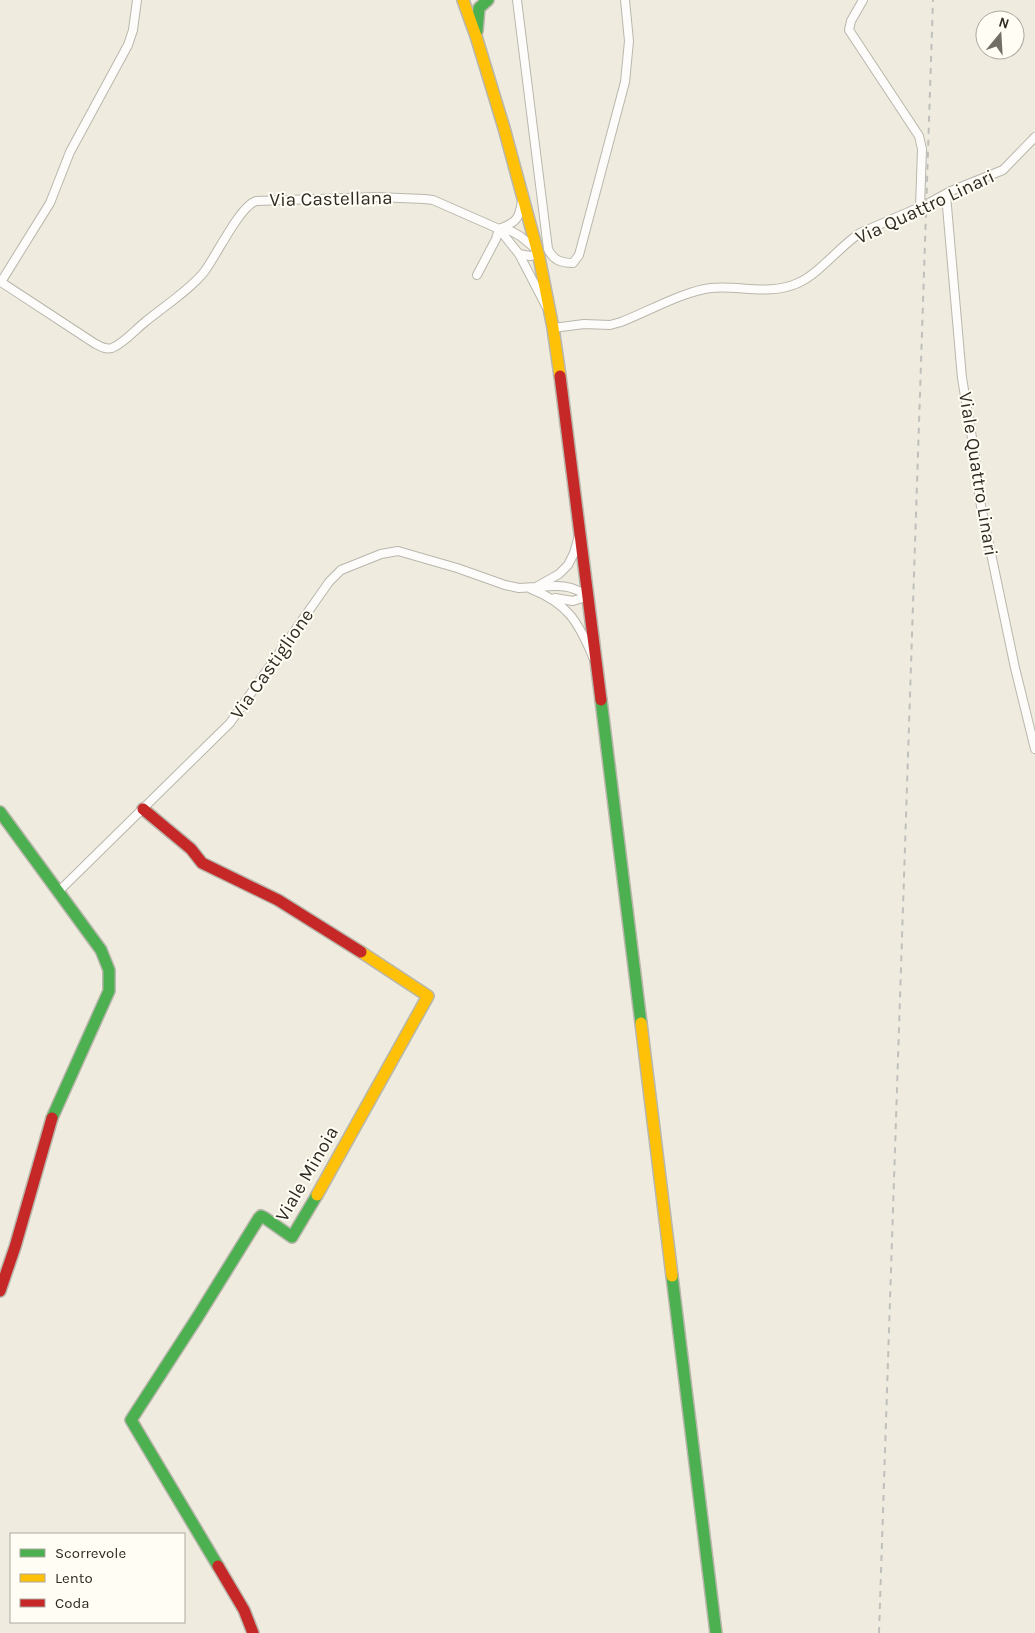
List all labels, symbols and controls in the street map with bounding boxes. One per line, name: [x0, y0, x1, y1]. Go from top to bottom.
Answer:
north arrow: [975, 10, 1025, 60]
text: N: [996, 13, 1011, 33]
street label: Via Quattro Linari: [852, 165, 998, 249]
street label: Via Castellana: [269, 187, 393, 211]
street label: Viale Quattro Linari: [954, 390, 1002, 558]
street label: Via Castiglione: [226, 605, 318, 723]
street label: Viale Minoia: [271, 1123, 343, 1225]
legend: [10, 1533, 185, 1623]
text: Scorrevole: [55, 1544, 126, 1562]
text: Lento: [55, 1569, 93, 1587]
text: Coda: [55, 1594, 90, 1612]

